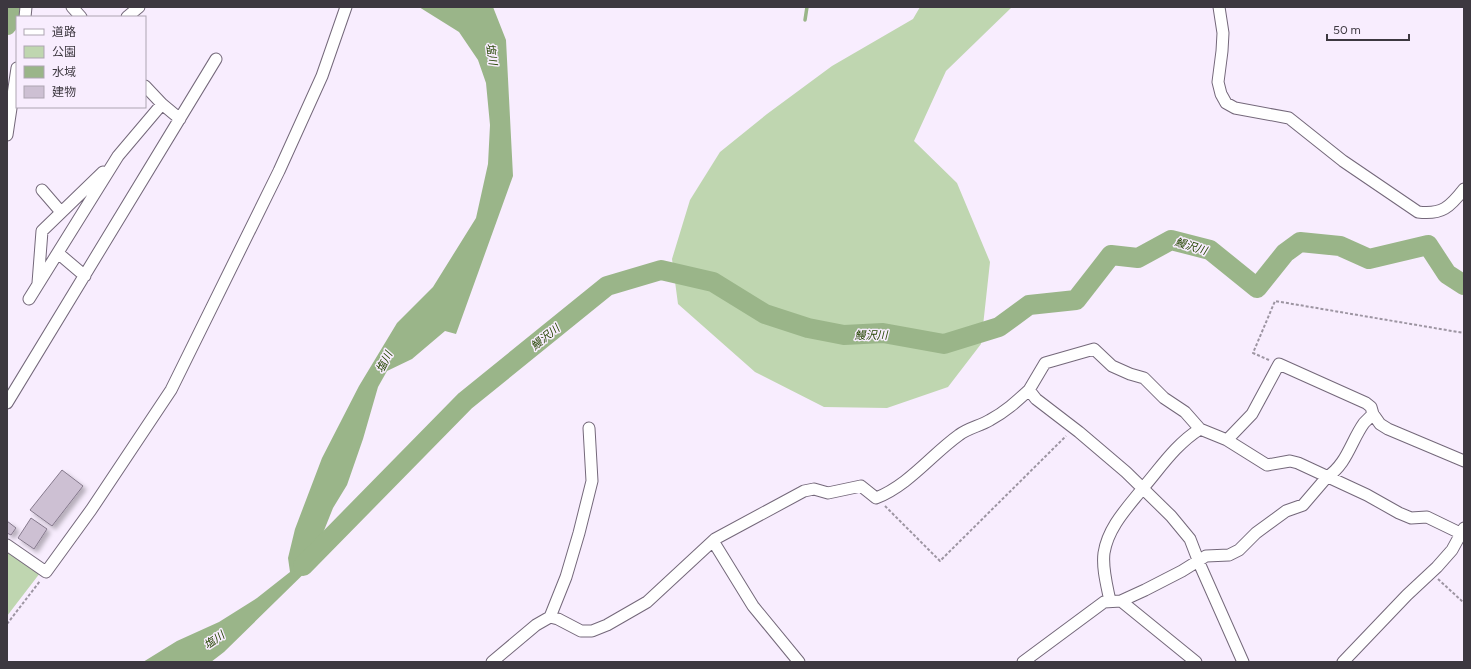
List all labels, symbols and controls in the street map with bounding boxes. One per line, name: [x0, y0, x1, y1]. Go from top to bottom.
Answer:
legend: [16, 16, 146, 108]
scale bar: [1327, 16, 1409, 42]
text: 50 m: [1333, 23, 1361, 37]
text: 道路: [52, 25, 76, 39]
water label: 塩川: [484, 42, 500, 67]
text: 公園: [52, 45, 76, 59]
text: 水域: [52, 65, 76, 79]
text: 建物: [52, 85, 76, 99]
water label: 鰻沢川: [1173, 235, 1209, 258]
water label: 鰻沢川: [528, 321, 563, 353]
water label: 鰻沢川: [855, 329, 888, 342]
water label: 塩川: [374, 349, 396, 375]
water label: 塩川: [202, 628, 228, 652]

